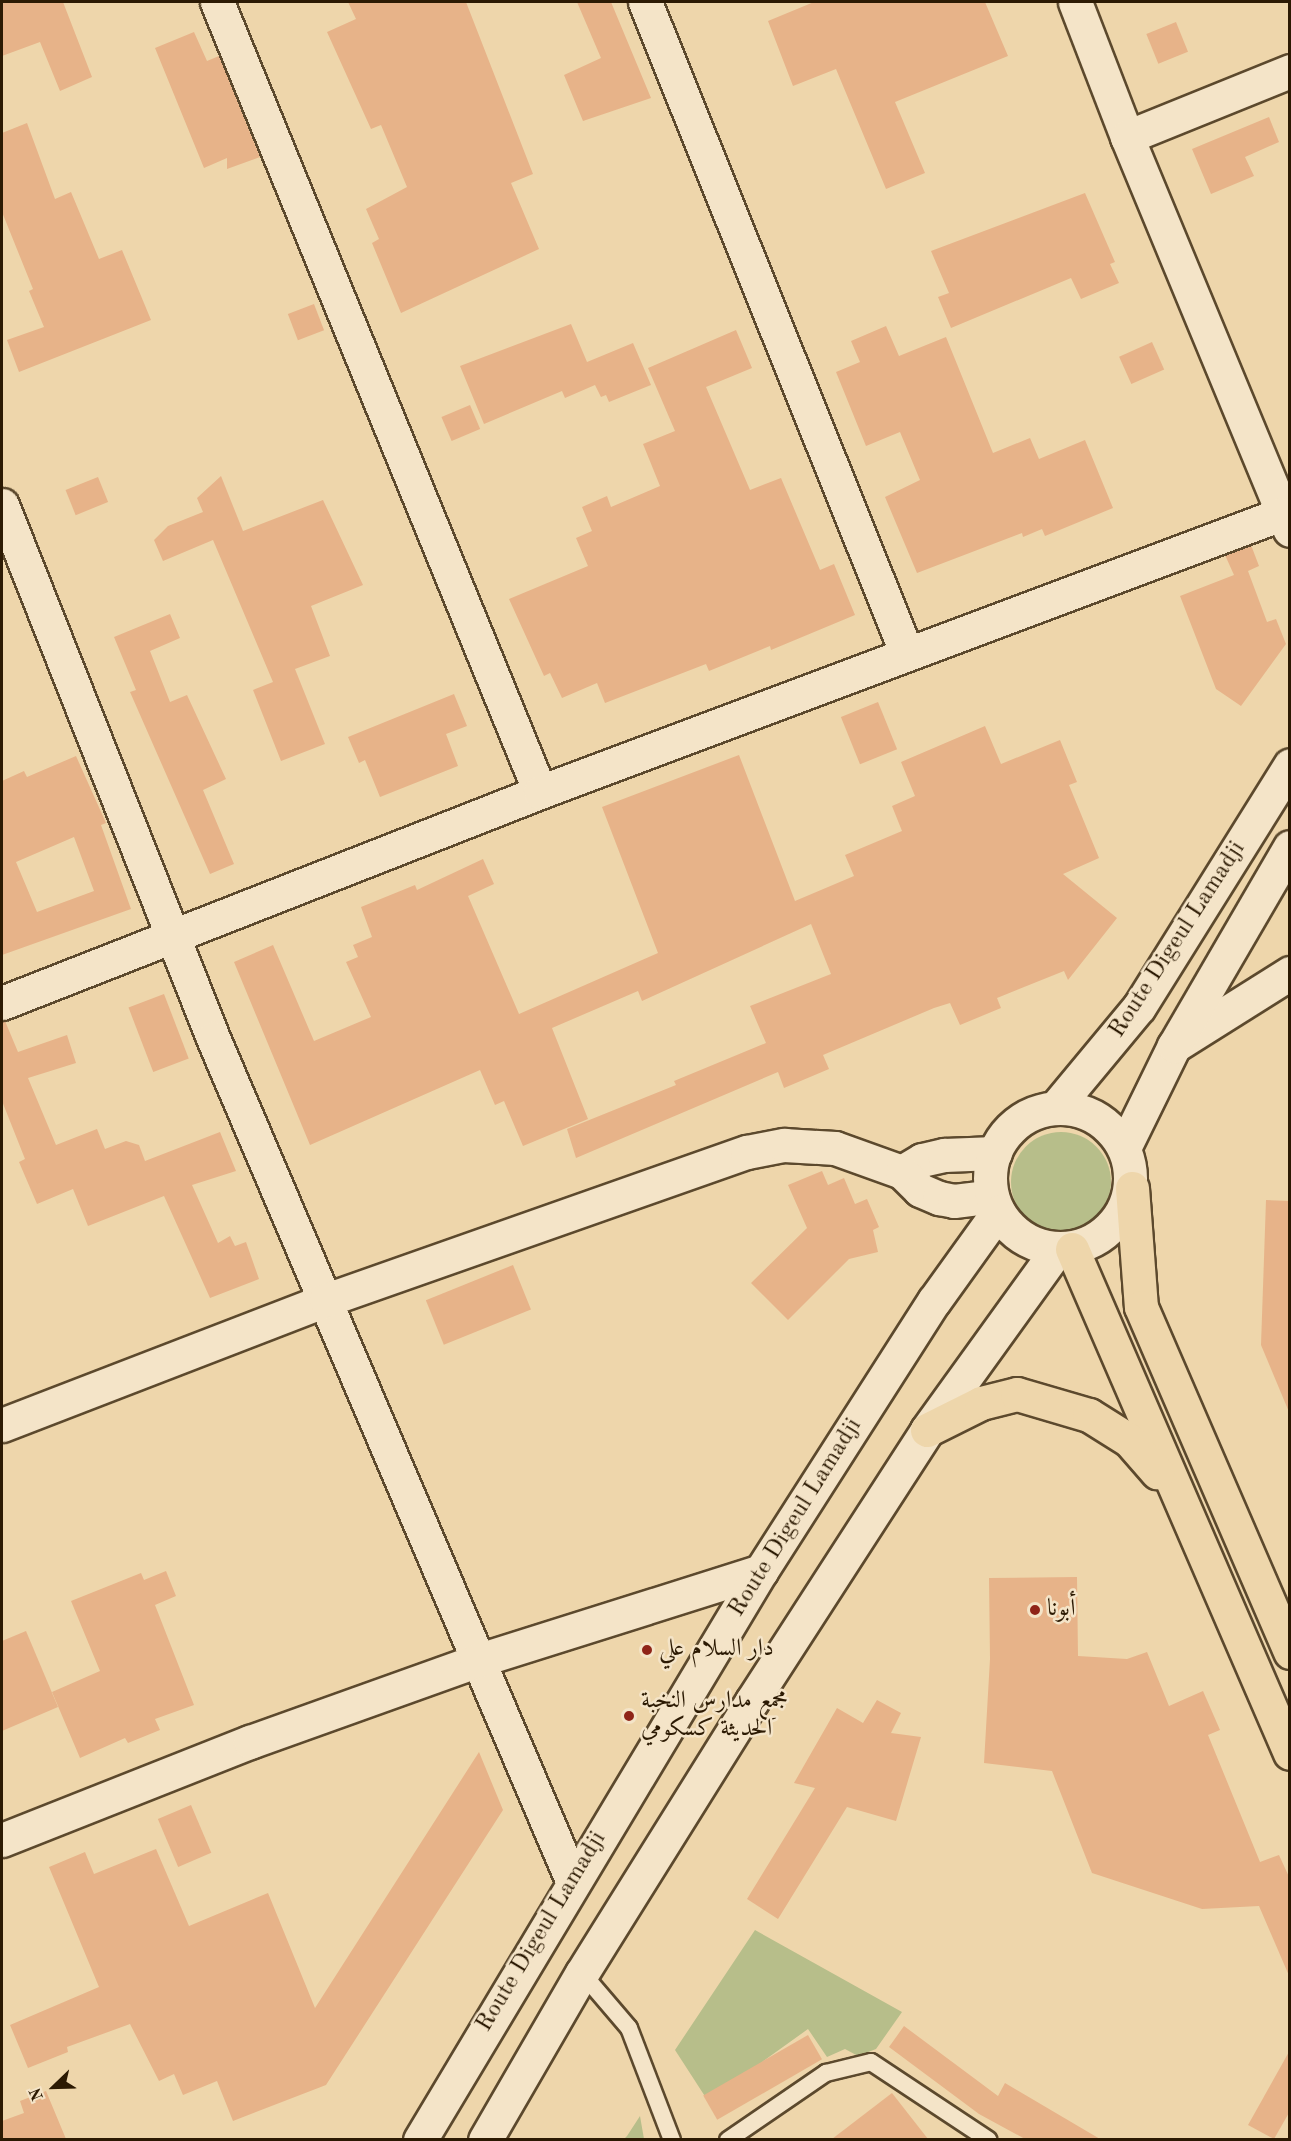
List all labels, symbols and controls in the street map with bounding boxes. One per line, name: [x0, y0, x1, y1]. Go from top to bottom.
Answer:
street label: Route Digeul Lamadji: [1104, 836, 1252, 1044]
street label: Route Digeul Lamadji: [723, 1413, 869, 1623]
place label: أبونا: [1047, 1596, 1076, 1624]
marker: أبونا: [1028, 1603, 1042, 1617]
place label: دار السلام علي: [659, 1636, 774, 1664]
marker: دار السلام علي: [640, 1643, 654, 1657]
place label: مجمع مدارس النخبة الحديثة كسكومي: [641, 1688, 788, 1744]
marker: مجمع مدارس النخبة الحديثة كسكومي: [622, 1709, 636, 1723]
street label: Route Digeul Lamadji: [471, 1827, 613, 2037]
north arrow: [24, 2057, 84, 2117]
text: N: [28, 2085, 47, 2103]

